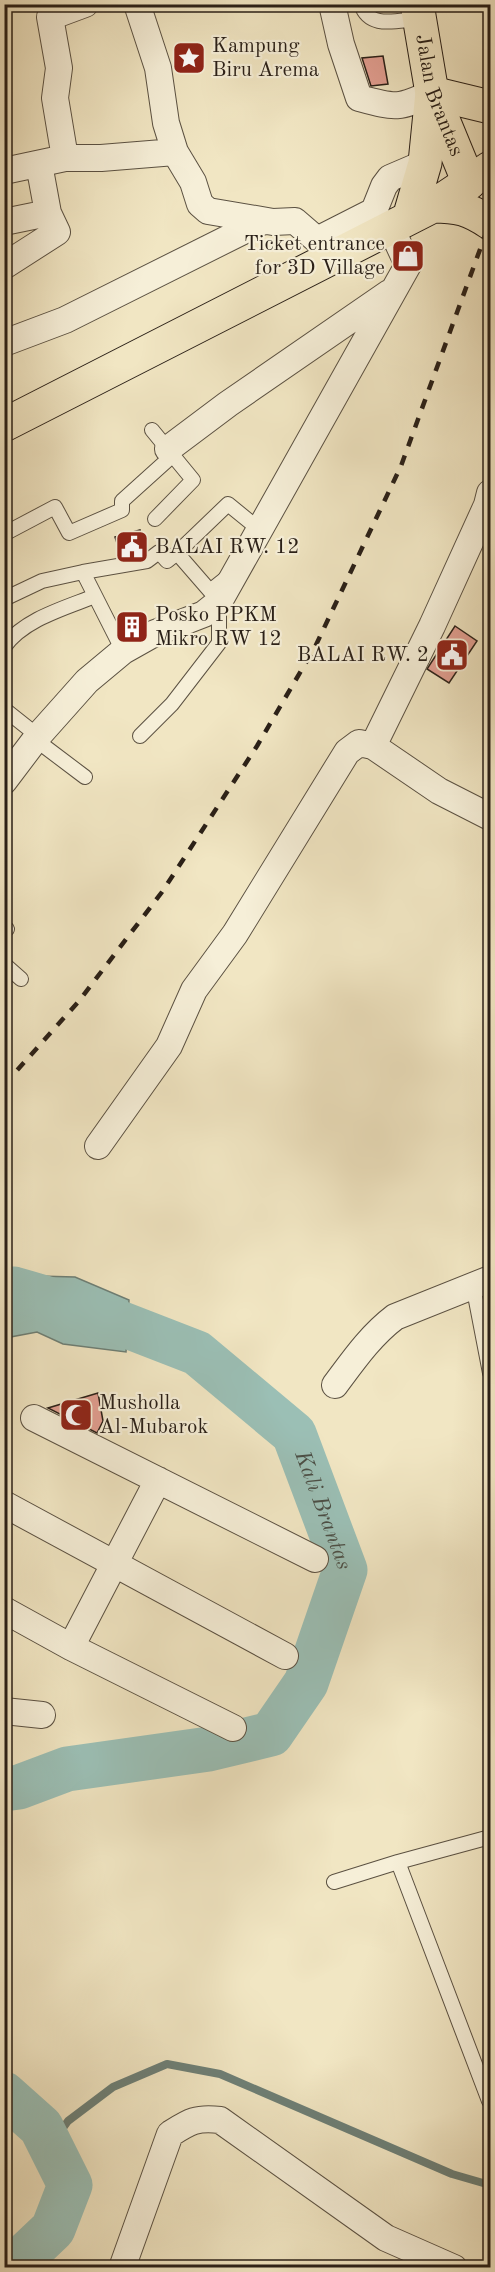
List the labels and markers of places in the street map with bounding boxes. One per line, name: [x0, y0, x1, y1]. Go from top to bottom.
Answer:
place label: Kampung Biru Arema: [212, 36, 319, 81]
place icon: Kampung Biru Arema: [171, 40, 207, 76]
place label: Ticket entrance for 3D Village: [244, 234, 385, 279]
shop icon: Ticket entrance for 3D Village: [390, 238, 426, 274]
public building icon: BALAI RW. 12: [114, 529, 150, 565]
place label: BALAI RW. 12: [155, 537, 299, 558]
place label: Posko PPKM Mikro RW 12: [155, 605, 282, 650]
building icon: Posko PPKM Mikro RW 12: [114, 609, 150, 645]
public building icon: BALAI RW. 2: [434, 637, 470, 673]
place label: BALAI RW. 2: [297, 645, 429, 666]
place label: Musholla Al-Mubarok: [99, 1393, 208, 1438]
mosque icon: Musholla Al-Mubarok: [58, 1397, 94, 1433]

